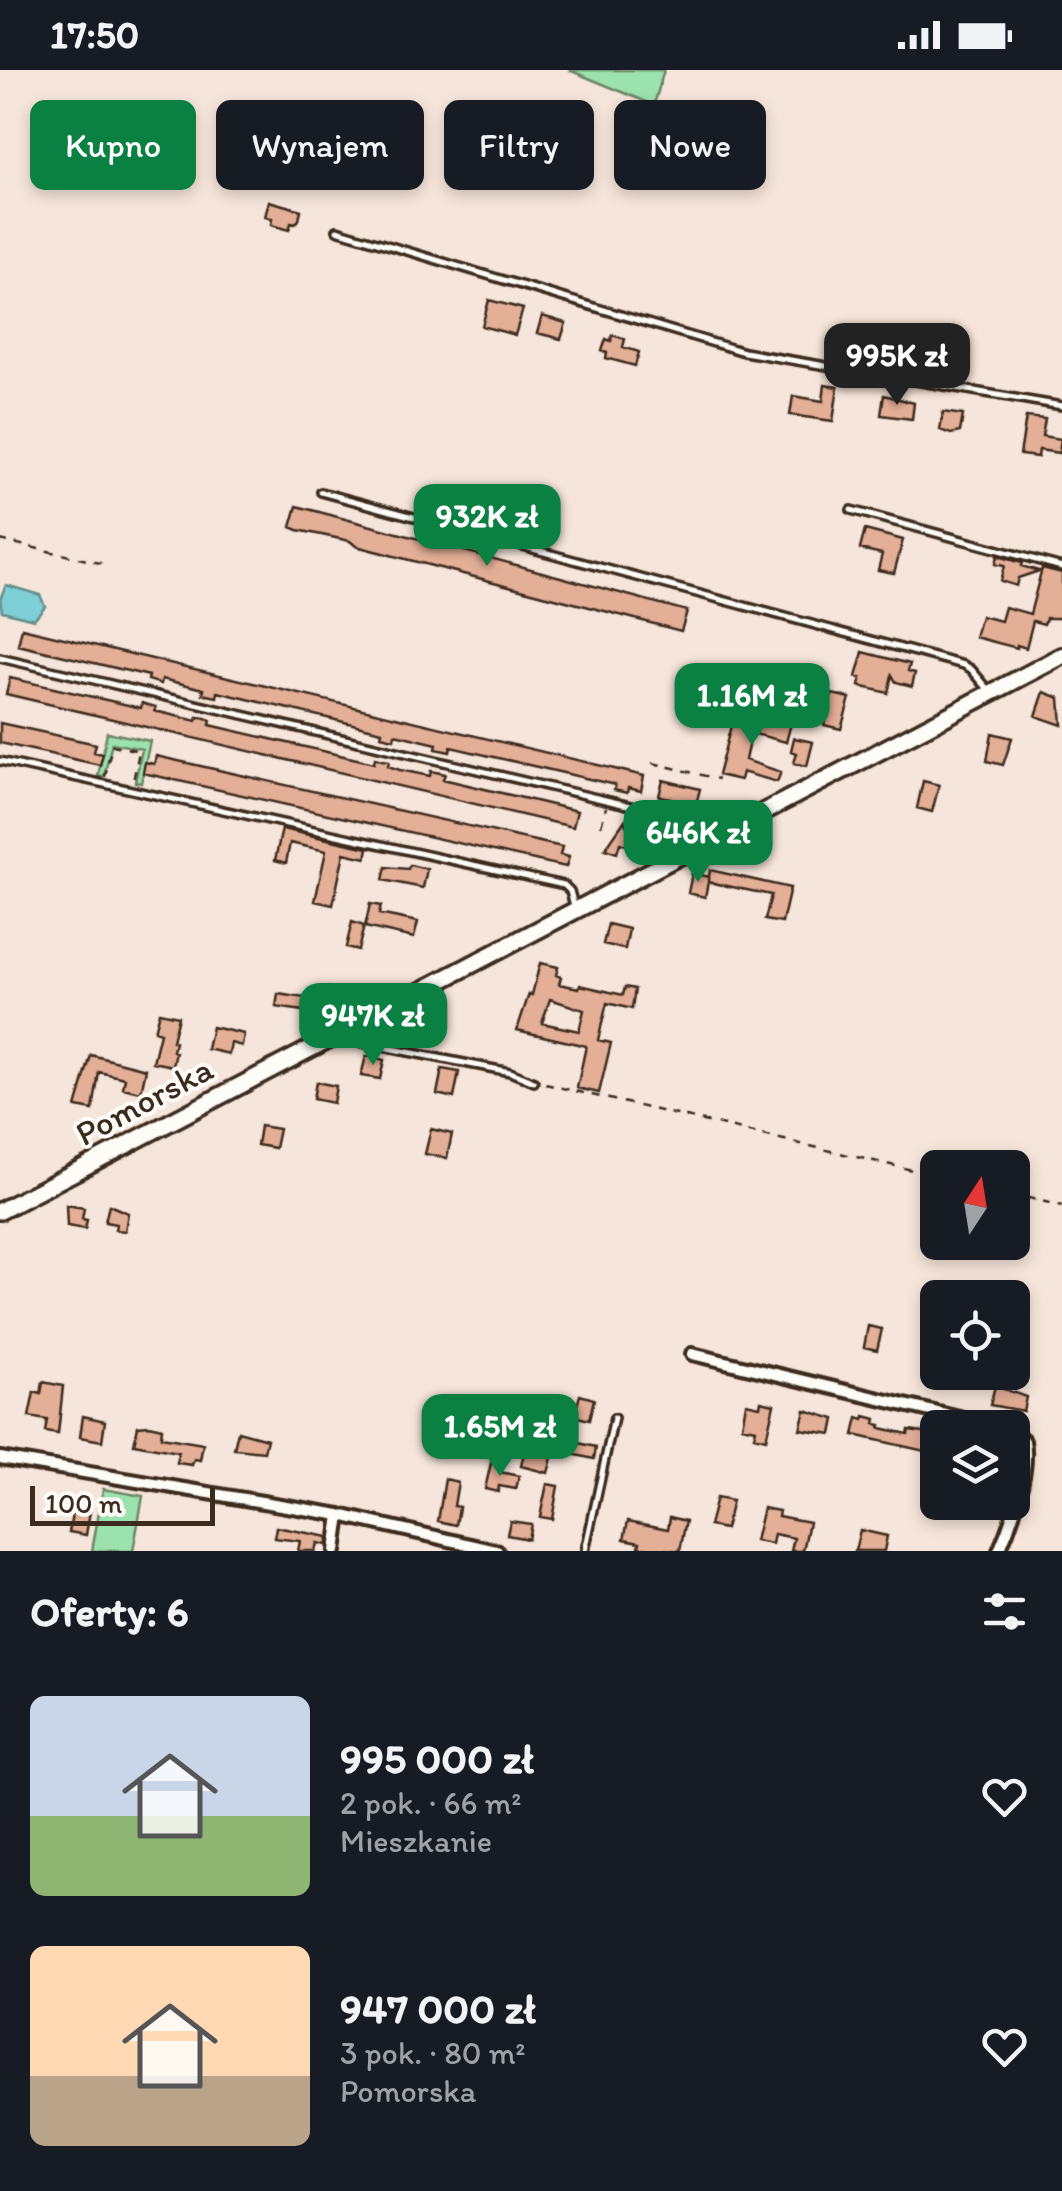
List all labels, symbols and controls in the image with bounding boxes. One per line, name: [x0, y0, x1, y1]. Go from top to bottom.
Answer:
text: 17:50: [50, 12, 139, 58]
chip: Kupno: [30, 100, 196, 190]
chip: Wynajem: [216, 100, 424, 190]
chip: Filtry: [444, 100, 594, 190]
chip: Nowe: [614, 100, 766, 190]
pin: 995K zł: [805, 323, 989, 408]
text: 995K zł: [846, 336, 948, 374]
pin: 932K zł: [395, 484, 579, 569]
text: 932K zł: [436, 497, 538, 535]
pin: 1.16M zł: [649, 663, 855, 748]
text: 1.16M zł: [697, 676, 807, 714]
pin: 646K zł: [606, 800, 790, 885]
text: 646K zł: [646, 813, 750, 851]
pin: 947K zł: [281, 983, 465, 1068]
text: 947K zł: [321, 996, 425, 1034]
street label: Pomorska: [68, 1047, 220, 1155]
north arrow: [920, 1150, 1030, 1260]
map controls: [920, 1150, 1030, 1520]
button: locate: [920, 1280, 1030, 1390]
pin: 1.65M zł: [397, 1394, 603, 1479]
text: 1.65M zł: [444, 1407, 556, 1445]
button: layers: [920, 1410, 1030, 1520]
scale bar: [30, 1481, 215, 1526]
text: 100 m: [45, 1486, 122, 1520]
icon: filters: [977, 1584, 1032, 1639]
text: Oferty: 6: [30, 1586, 189, 1637]
text: 995 000 zł: [340, 1733, 534, 1784]
icon: home: [110, 1736, 230, 1856]
icon: heart: [977, 1769, 1032, 1824]
text: 2 pok. · 66 m²: [340, 1784, 522, 1822]
text: Mieszkanie: [340, 1822, 492, 1860]
text: 947 000 zł: [340, 1983, 536, 2034]
icon: home: [110, 1986, 230, 2106]
icon: heart: [977, 2019, 1032, 2074]
text: 3 pok. · 80 m²: [340, 2034, 526, 2072]
text: Pomorska: [340, 2072, 476, 2110]

